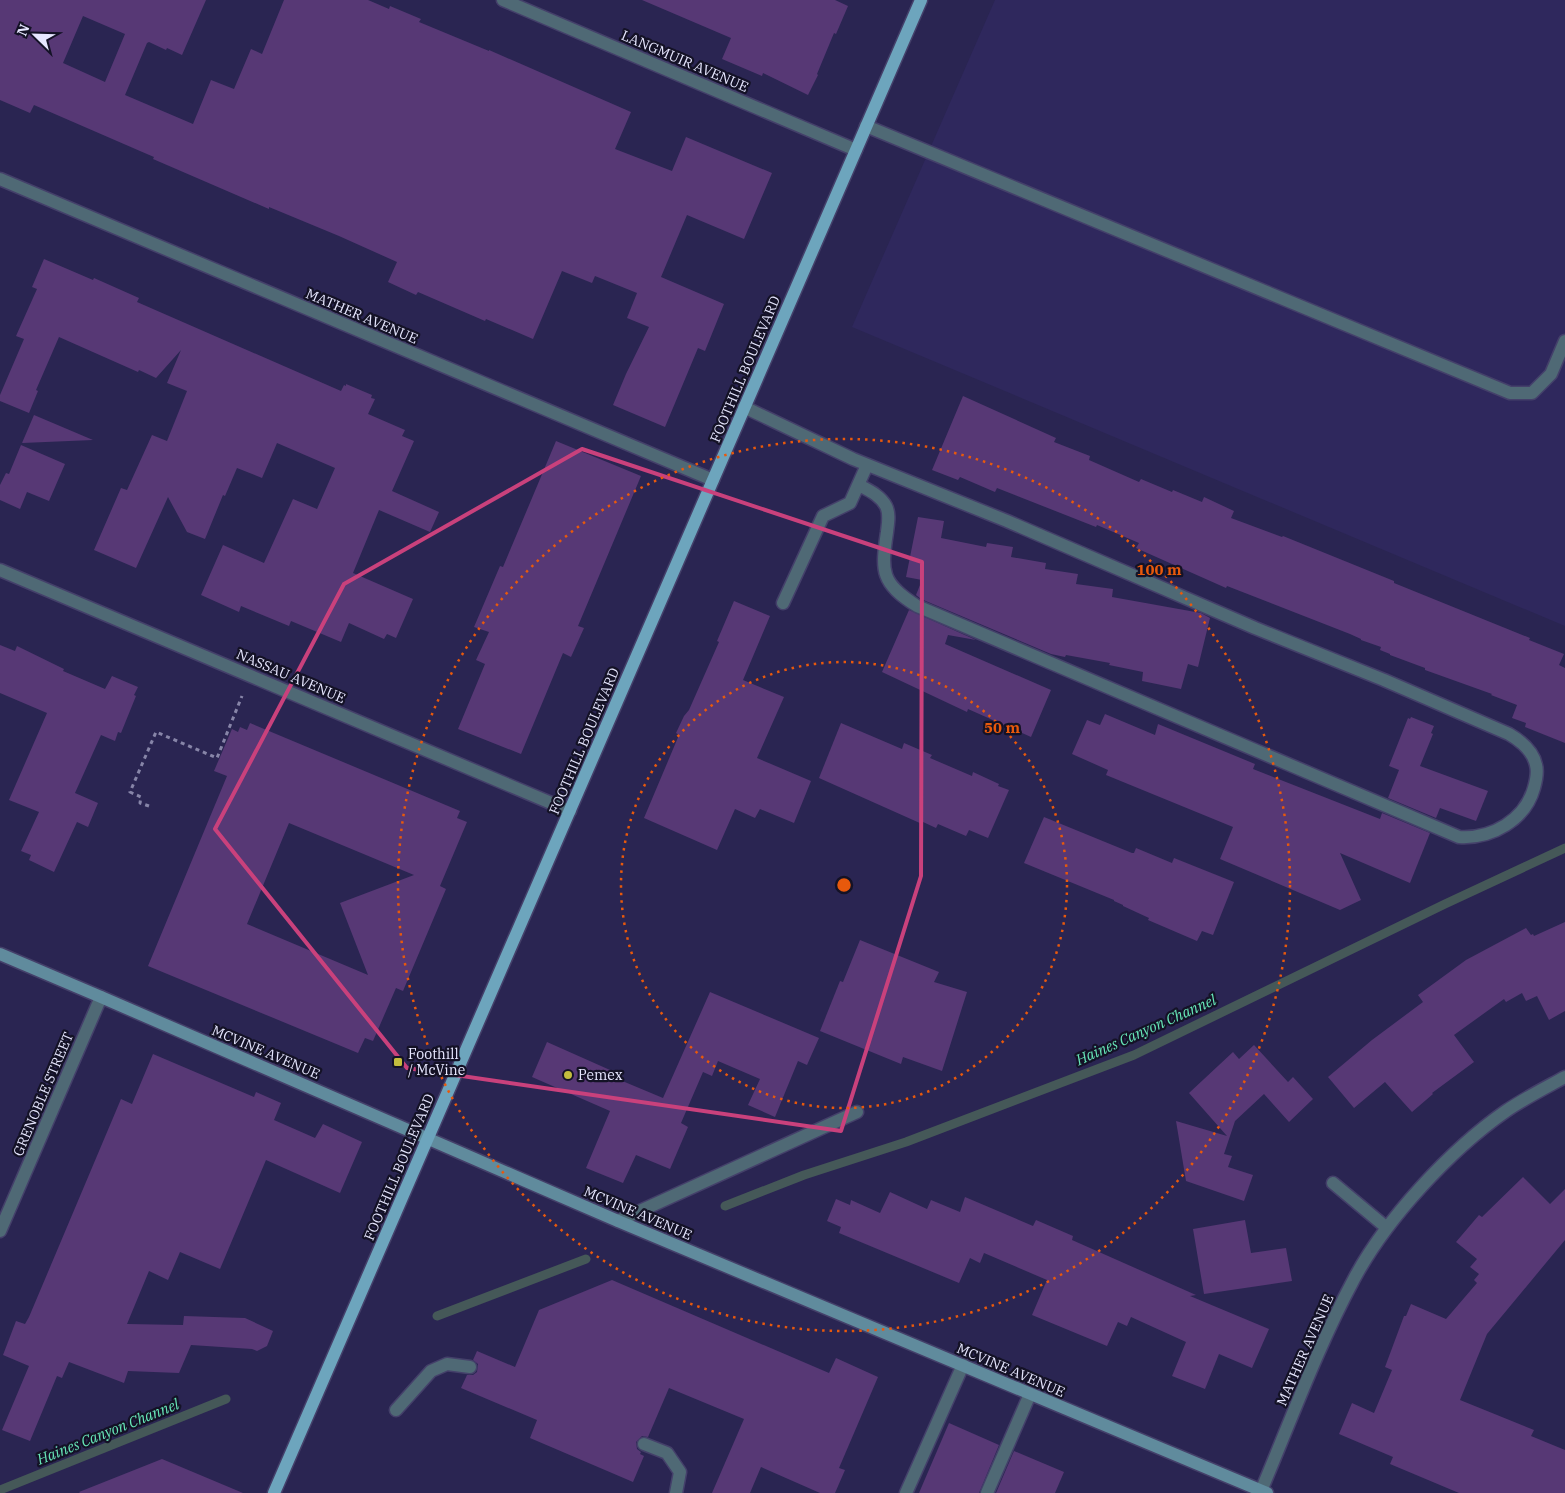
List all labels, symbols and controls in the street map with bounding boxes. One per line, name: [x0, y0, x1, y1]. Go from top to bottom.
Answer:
north arrow: [10, 10, 60, 60]
text: N: [13, 21, 33, 39]
street label: LANGMUIR AVENUE: [619, 26, 751, 96]
street label: MATHER AVENUE: [303, 284, 421, 348]
street label: FOOTHILL BOULEVARD: [706, 293, 784, 445]
text: 100 m: [1136, 560, 1182, 579]
street label: NASSAU AVENUE: [234, 645, 348, 707]
street label: FOOTHILL BOULEVARD: [545, 665, 623, 817]
text: 50 m: [984, 718, 1020, 737]
centre of rings: [835, 876, 853, 894]
water label: Haines Canyon Channel: [1072, 990, 1220, 1070]
street label: MCVINE AVENUE: [209, 1021, 323, 1083]
street label: GRENOBLE STREET: [9, 1029, 77, 1159]
place label: Foothill / McVine: [408, 1045, 465, 1079]
marker: Foothill / McVine: [392, 1056, 404, 1068]
place label: Pemex: [578, 1066, 623, 1084]
marker: Pemex: [562, 1069, 574, 1081]
street label: FOOTHILL BOULEVARD: [360, 1091, 438, 1243]
street label: MCVINE AVENUE: [581, 1182, 695, 1244]
street label: MATHER AVENUE: [1272, 1291, 1338, 1409]
street label: MCVINE AVENUE: [954, 1339, 1068, 1401]
water label: Haines Canyon Channel: [33, 1394, 182, 1469]

